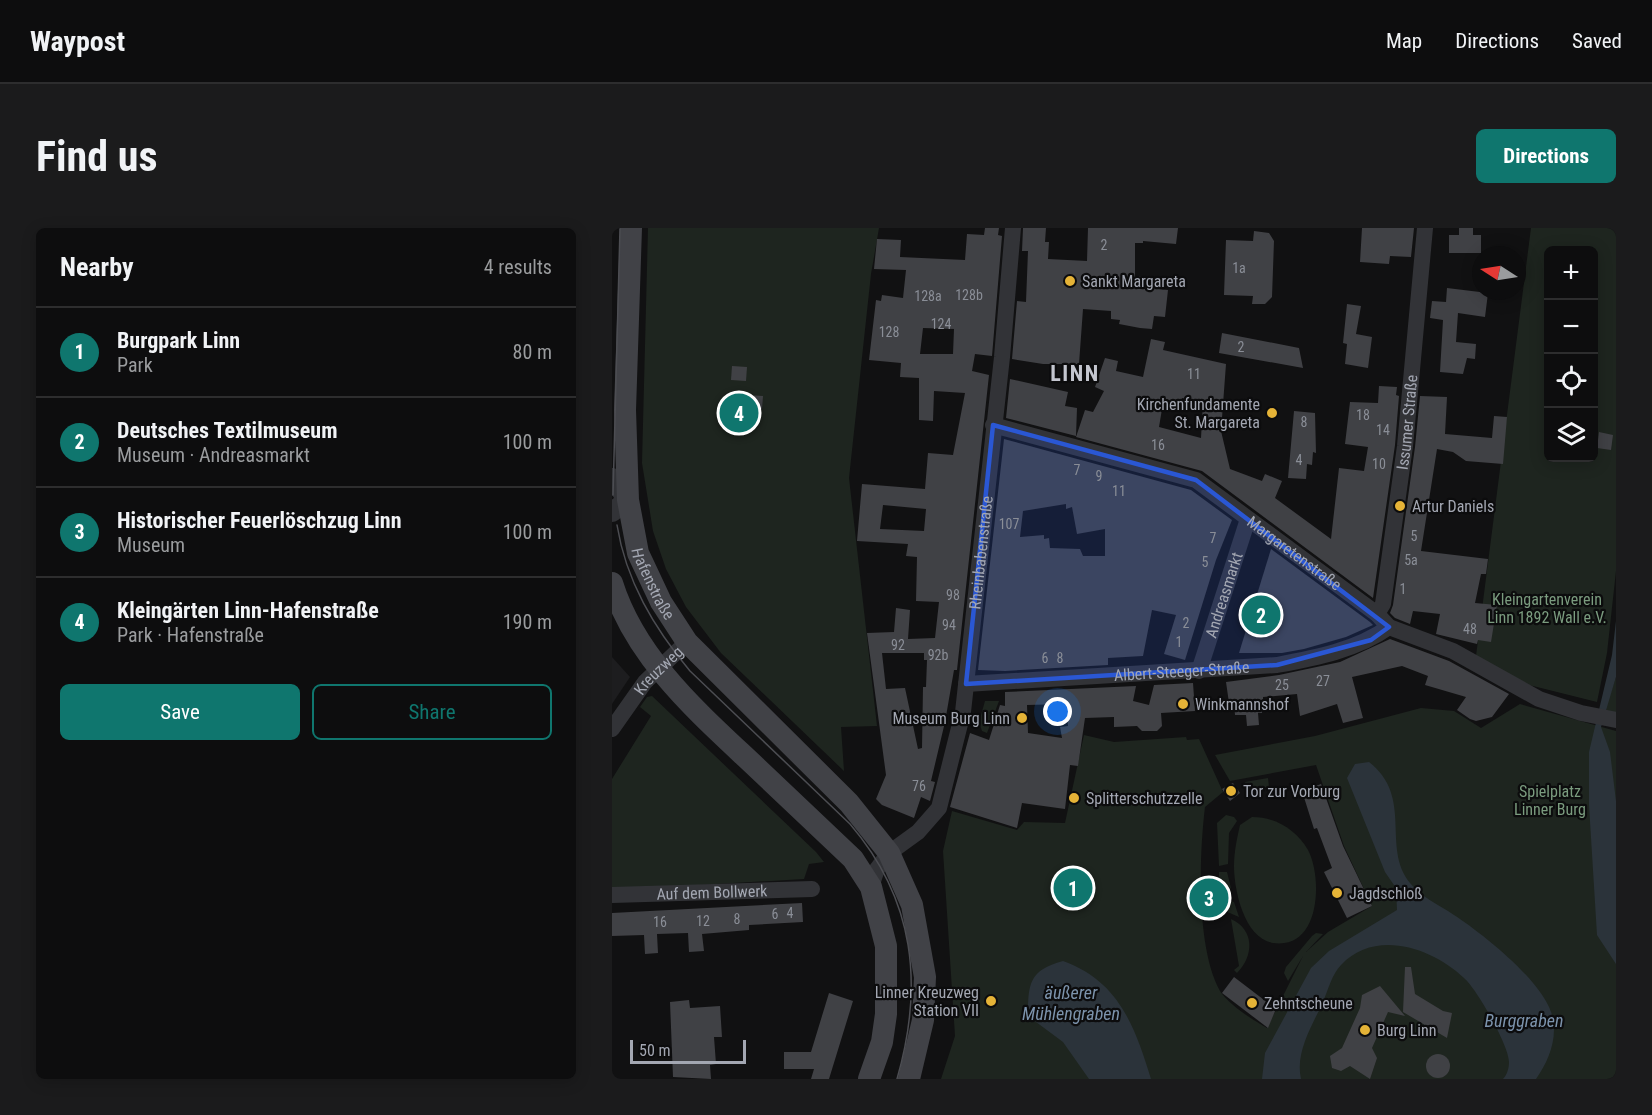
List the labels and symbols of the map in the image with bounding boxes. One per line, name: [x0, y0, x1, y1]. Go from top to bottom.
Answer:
house number: 2: [1101, 237, 1108, 253]
north arrow: [1472, 246, 1526, 300]
house number: 1a: [1232, 260, 1246, 276]
place label: Sankt Margareta: [1082, 272, 1186, 291]
marker: Sankt Margareta: [1063, 274, 1077, 288]
house number: 128b: [955, 287, 983, 303]
house number: 128a: [914, 288, 942, 304]
house number: 124: [931, 316, 951, 332]
house number: 128: [879, 324, 899, 340]
house number: 2: [1238, 339, 1245, 355]
district label: LINN: [1050, 361, 1100, 386]
house number: 11: [1187, 366, 1201, 382]
street label: Issumer Straße: [1393, 374, 1421, 471]
pin: 4: [720, 390, 758, 435]
place label: Kirchenfundamente St. Margareta: [1137, 395, 1260, 432]
marker: Kirchenfundamente St. Margareta: [1265, 406, 1279, 420]
house number: 18: [1356, 407, 1370, 423]
house number: 8: [1301, 414, 1308, 430]
house number: 14: [1376, 422, 1390, 438]
house number: 16: [1151, 437, 1165, 453]
house number: 4: [1296, 452, 1303, 468]
house number: 10: [1372, 456, 1386, 472]
house number: 7: [1074, 462, 1081, 478]
house number: 9: [1096, 468, 1102, 484]
house number: 11: [1112, 483, 1126, 499]
street label: Rheinbabenstraße: [965, 495, 997, 610]
place label: Artur Daniels: [1412, 497, 1494, 516]
marker: Artur Daniels: [1393, 499, 1407, 513]
street label: Margaretenstraße: [1243, 512, 1345, 594]
house number: 107: [999, 516, 1019, 532]
house number: 5: [1411, 528, 1418, 544]
house number: 7: [1210, 530, 1217, 546]
street label: Hafenstraße: [627, 546, 679, 623]
street label: Andreasmarkt: [1201, 550, 1247, 640]
house number: 5a: [1404, 552, 1418, 568]
house number: 5: [1202, 554, 1209, 570]
house number: 1: [1400, 581, 1406, 597]
house number: 98: [946, 587, 960, 603]
park label: Kleingartenverein Linn 1892 Wall e.V.: [1487, 590, 1607, 627]
pin: 2: [1242, 592, 1280, 638]
house number: 2: [1183, 615, 1190, 631]
house number: 94: [942, 617, 956, 633]
house number: 48: [1463, 621, 1477, 637]
house number: 1: [1176, 634, 1182, 650]
house number: 92: [891, 637, 905, 653]
street label: Kreuzweg: [630, 642, 687, 699]
house number: 92b: [928, 647, 948, 663]
house number: 6: [1042, 650, 1049, 666]
house number: 8: [1057, 650, 1064, 666]
street label: Albert-Steeger-Straße: [1113, 658, 1250, 685]
house number: 27: [1316, 673, 1330, 689]
house number: 25: [1275, 677, 1289, 693]
place label: Winkmannshof: [1195, 695, 1289, 714]
your location: [1043, 697, 1072, 726]
marker: Winkmannshof: [1176, 697, 1190, 711]
place label: Museum Burg Linn: [892, 709, 1010, 728]
marker: Museum Burg Linn: [1015, 711, 1029, 725]
house number: 76: [912, 778, 926, 794]
place label: Tor zur Vorburg: [1243, 782, 1340, 801]
park label: Spielplatz Linner Burg: [1514, 782, 1586, 819]
marker: Tor zur Vorburg: [1224, 784, 1238, 798]
place label: Splitterschutzzelle: [1086, 789, 1203, 808]
marker: Splitterschutzzelle: [1067, 791, 1081, 805]
pin: 1: [1054, 866, 1092, 910]
pin: 3: [1190, 876, 1228, 920]
street label: Auf dem Bollwerk: [656, 881, 768, 904]
place label: Jagdschloß: [1349, 884, 1423, 903]
marker: Jagdschloß: [1330, 886, 1344, 900]
house number: 4: [787, 905, 794, 921]
house number: 6: [772, 906, 779, 922]
house number: 8: [734, 911, 741, 927]
house number: 12: [696, 913, 710, 929]
house number: 16: [653, 914, 667, 930]
water label: äußerer Mühlengraben: [1022, 982, 1120, 1024]
place label: Linner Kreuzweg Station VII: [875, 983, 979, 1020]
marker: Linner Kreuzweg Station VII: [984, 994, 998, 1008]
place label: Zehntscheune: [1264, 994, 1353, 1013]
marker: Zehntscheune: [1245, 996, 1259, 1010]
water label: Burggraben: [1485, 1010, 1563, 1031]
place label: Burg Linn: [1377, 1021, 1437, 1040]
marker: Burg Linn: [1358, 1023, 1372, 1037]
scale bar: [630, 1037, 746, 1064]

